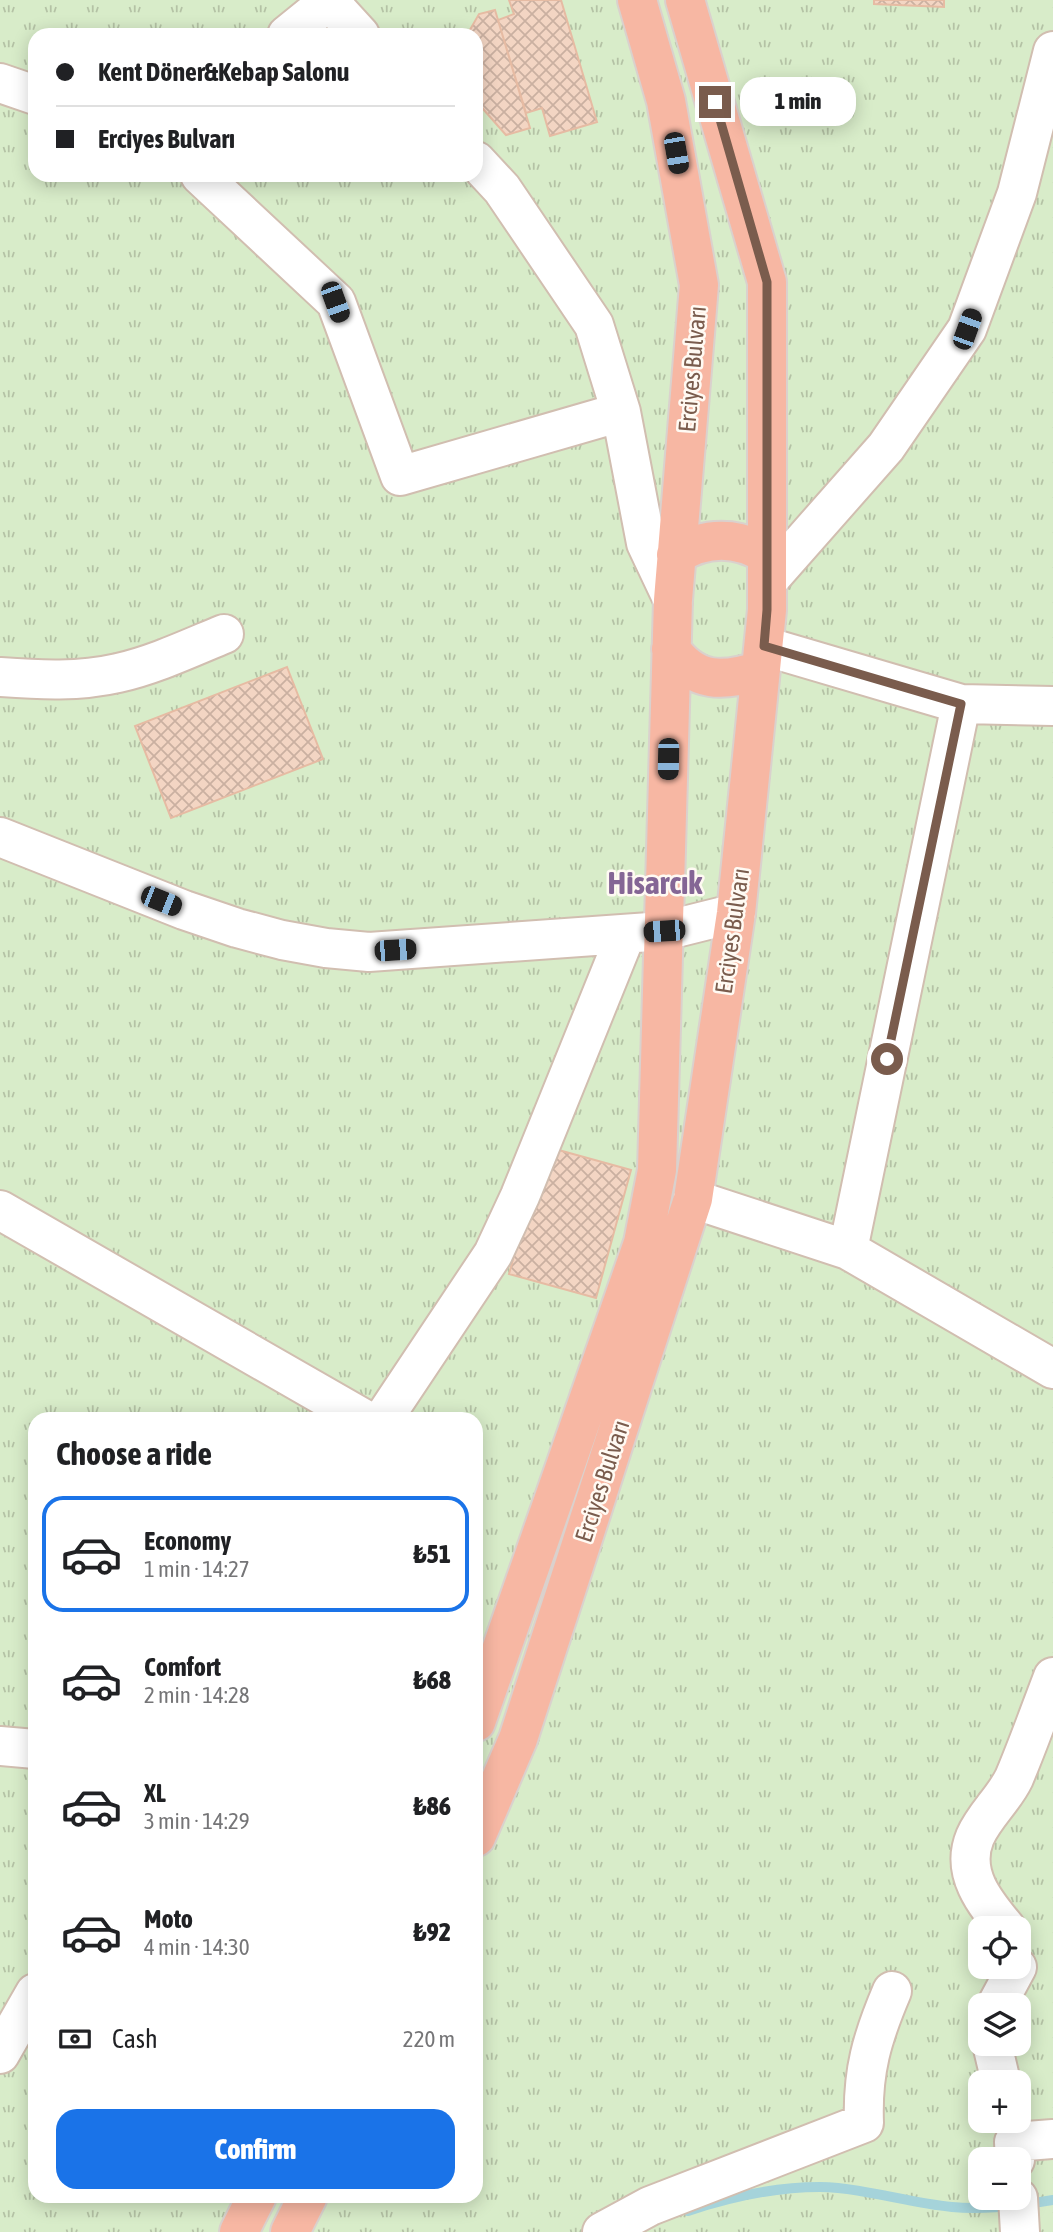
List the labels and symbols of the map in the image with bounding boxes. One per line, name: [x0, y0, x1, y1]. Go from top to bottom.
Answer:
callout: 1 min: [740, 78, 855, 126]
route end: [699, 86, 731, 118]
car: [663, 130, 690, 176]
car: [318, 279, 353, 325]
street label: Erciyes Bulvarı: [673, 305, 711, 433]
car: [950, 306, 985, 352]
car: [658, 738, 679, 780]
district label: Hisarcık: [608, 864, 703, 901]
street label: Erciyes Bulvarı: [710, 866, 754, 996]
car: [138, 883, 185, 919]
car: [643, 919, 686, 943]
car: [374, 938, 417, 962]
route start: [871, 1043, 903, 1075]
street label: Erciyes Bulvarı: [570, 1417, 634, 1545]

